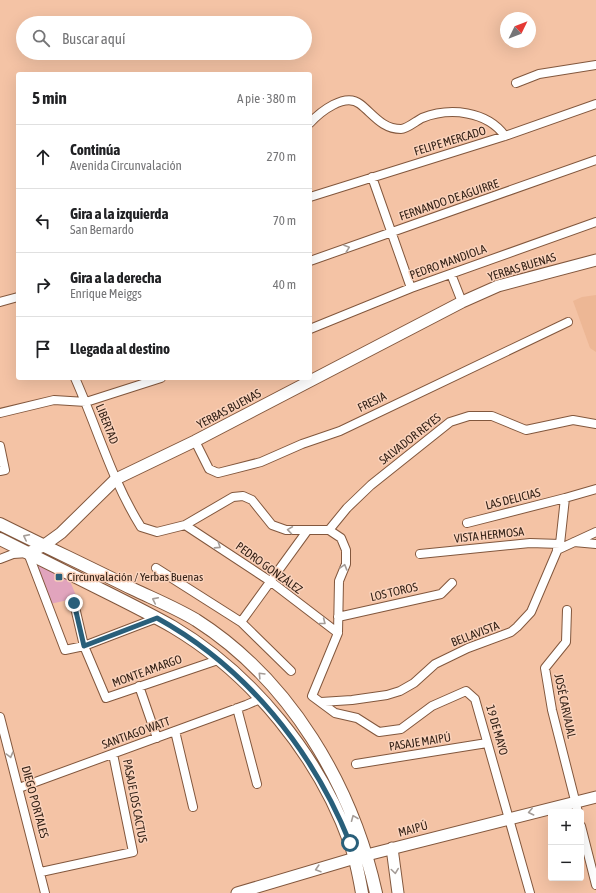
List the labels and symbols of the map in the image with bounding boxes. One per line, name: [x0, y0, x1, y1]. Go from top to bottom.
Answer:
north arrow: [500, 12, 536, 48]
street label: FELIPE MERCADO: [412, 123, 488, 159]
street label: FERNANDO DE AGUIRRE: [397, 176, 501, 224]
street label: PEDRO MANDIOLA: [408, 242, 488, 282]
one-way arrow: [343, 245, 350, 253]
street label: YERBAS BUENAS: [486, 250, 558, 284]
street label: YERBAS BUENAS: [195, 386, 263, 432]
street label: FRESIA: [355, 389, 389, 415]
street label: LIBERTAD: [93, 402, 121, 446]
street label: SALVADOR REYES: [376, 411, 444, 467]
street label: LAS DELICIAS: [484, 485, 542, 513]
street label: VISTA HERMOSA: [453, 524, 525, 546]
one-way arrow: [287, 526, 294, 535]
one-way arrow: [23, 534, 30, 542]
street label: PEDRO GONZÁLEZ: [233, 539, 306, 597]
one-way arrow: [214, 541, 221, 549]
one-way arrow: [339, 564, 348, 571]
place label: Circunvalación / Yerbas Buenas: [67, 570, 203, 584]
marker: Circunvalación / Yerbas Buenas: [54, 572, 64, 582]
street label: LOS TOROS: [369, 580, 419, 604]
route end: [65, 594, 83, 612]
one-way arrow: [152, 597, 160, 605]
one-way arrow: [318, 617, 325, 624]
street label: BELLAVISTA: [449, 618, 501, 650]
street label: MONTE AMARGO: [110, 652, 184, 690]
one-way arrow: [258, 672, 266, 680]
street label: JOSÉ CARVAJAL: [551, 672, 579, 740]
street label: 19 DE MAYO: [483, 703, 511, 757]
street label: SANTIAGO WATT: [100, 714, 173, 752]
street label: PASAJE MAIPÚ: [388, 730, 452, 754]
one-way arrow: [5, 751, 14, 758]
street label: PASAJE LOS CACTUS: [120, 758, 150, 844]
street label: DIEGO PORTALES: [19, 764, 51, 840]
one-way arrow: [528, 808, 534, 816]
one-way arrow: [350, 815, 358, 822]
street label: MAIPÚ: [397, 818, 429, 840]
route start: [341, 834, 359, 852]
one-way arrow: [314, 864, 321, 873]
one-way arrow: [390, 867, 399, 874]

